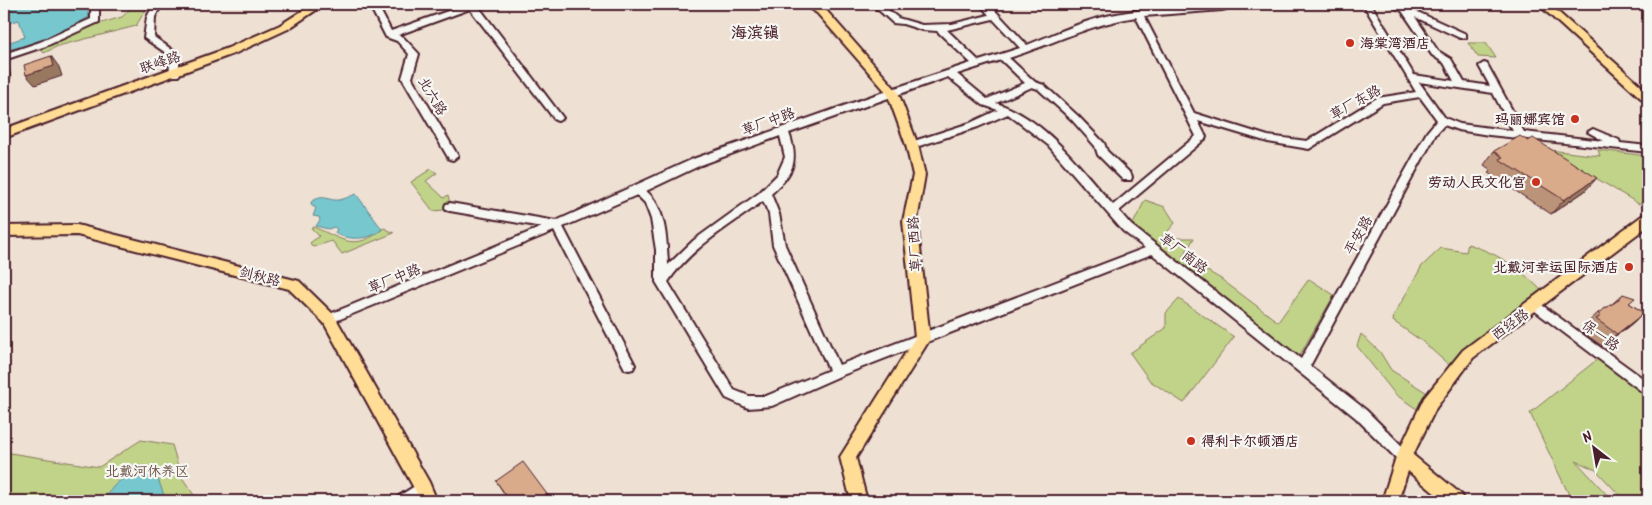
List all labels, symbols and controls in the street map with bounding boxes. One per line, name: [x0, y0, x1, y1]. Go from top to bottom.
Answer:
district label: 海滨镇: [731, 21, 779, 46]
place label: 海棠湾酒店: [1360, 33, 1430, 55]
marker: 海棠湾酒店: [1344, 37, 1356, 49]
street label: 联峰路: [137, 46, 184, 80]
street label: 北六路: [412, 73, 452, 120]
street label: 草厂东路: [1326, 80, 1385, 126]
street label: 草厂中路: [738, 102, 798, 142]
place label: 玛丽娜宾馆: [1495, 109, 1565, 131]
marker: 玛丽娜宾馆: [1569, 113, 1581, 125]
place label: 劳动人民文化宫: [1428, 172, 1526, 194]
marker: 劳动人民文化宫: [1530, 176, 1542, 188]
street label: 平安路: [1339, 212, 1379, 259]
street label: 草厂西路: [903, 215, 927, 272]
street label: 草厂南路: [1155, 228, 1212, 280]
place label: 北戴河幸运国际酒店: [1493, 257, 1619, 279]
street label: 草厂中路: [364, 258, 424, 300]
street label: 剑秋路: [237, 261, 283, 293]
marker: 北戴河幸运国际酒店: [1623, 261, 1635, 273]
street label: 西经路: [1487, 304, 1534, 346]
street label: 保一路: [1577, 315, 1624, 357]
north arrow: [1570, 422, 1620, 472]
text: N: [1578, 426, 1597, 449]
place label: 得利卡尔顿酒店: [1201, 431, 1299, 453]
marker: 得利卡尔顿酒店: [1185, 435, 1197, 447]
park label: 北戴河休养区: [105, 461, 189, 483]

